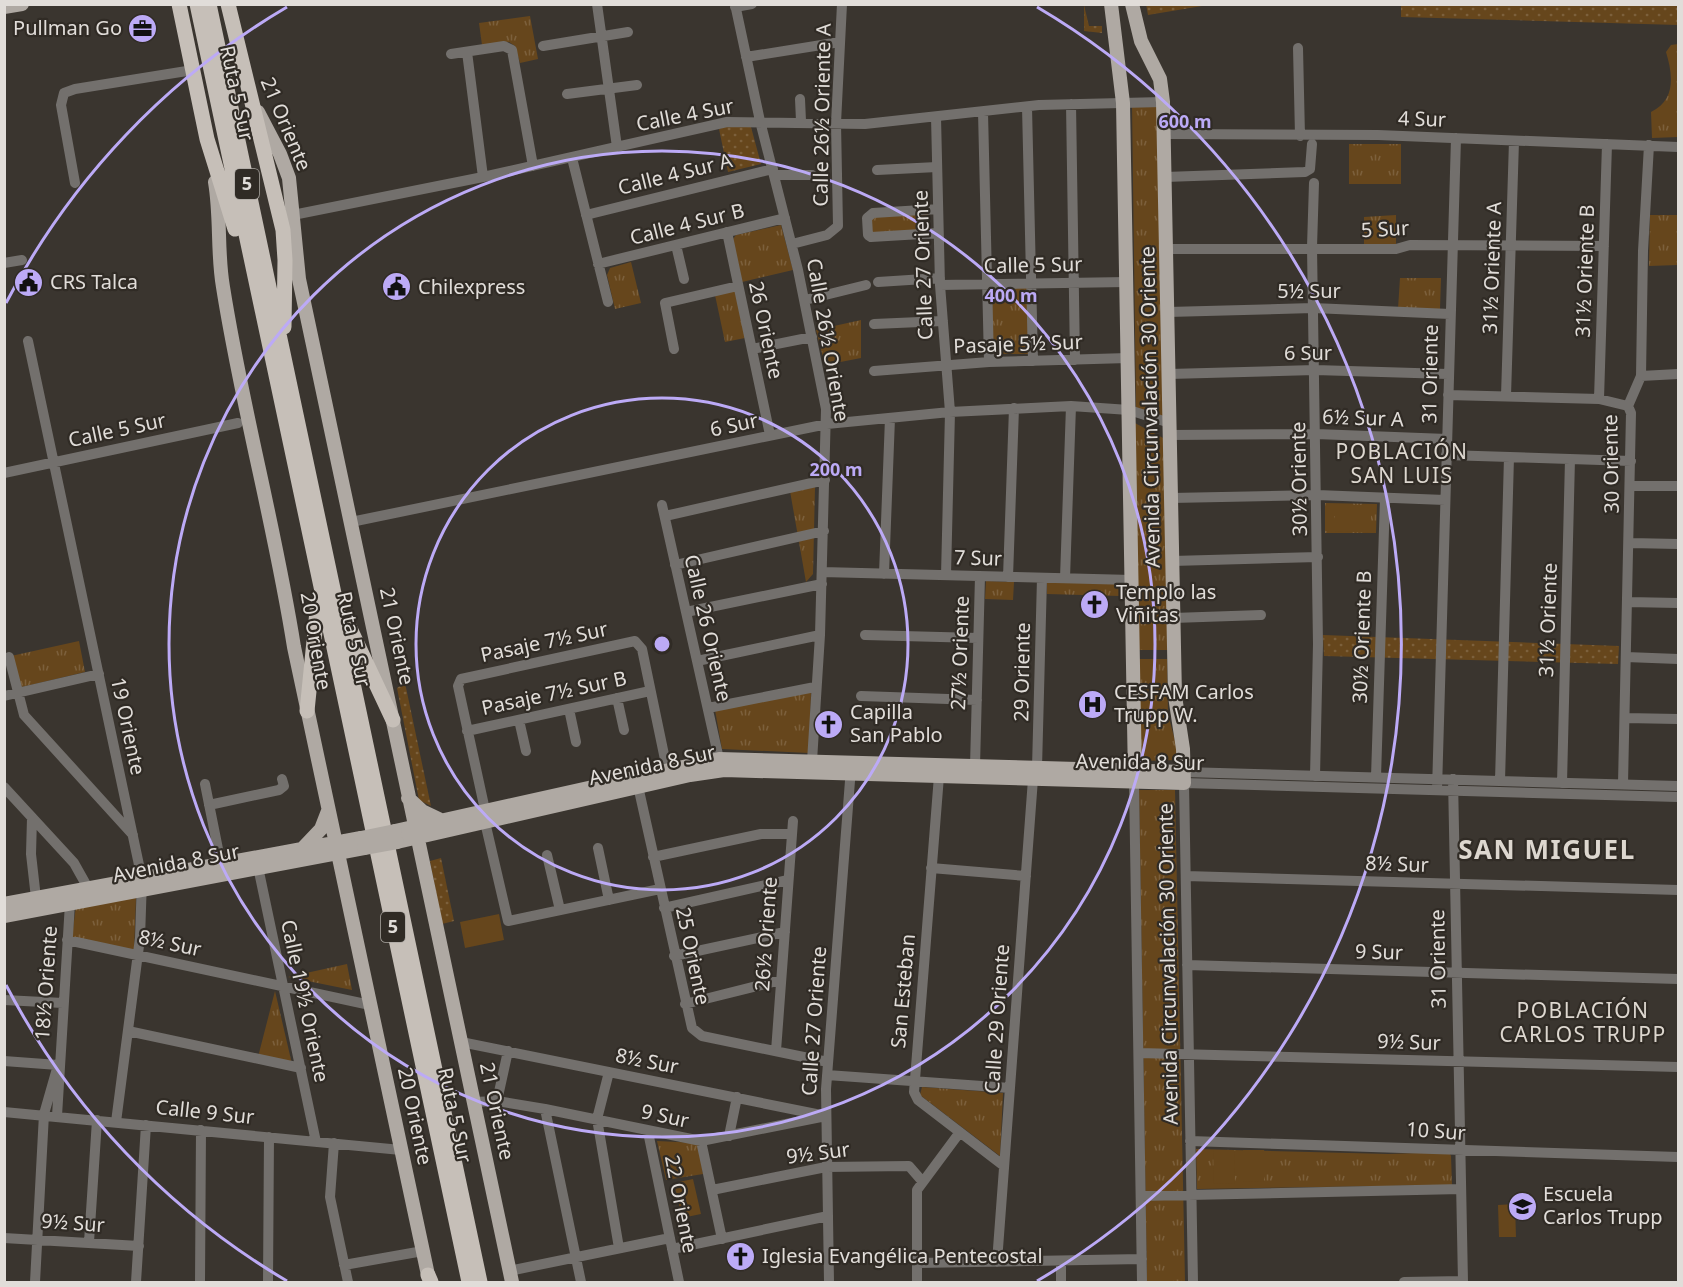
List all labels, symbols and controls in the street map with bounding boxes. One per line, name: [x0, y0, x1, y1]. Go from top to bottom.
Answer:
office icon: Pullman Go: [127, 12, 159, 44]
place label: Pullman Go: [13, 14, 122, 41]
street label: Calle 26½ Oriente A: [806, 23, 837, 207]
street label: Ruta 5 Sur: [214, 43, 261, 143]
street label: 21 Oriente: [255, 73, 318, 175]
street label: Calle 4 Sur: [634, 92, 736, 137]
street label: 4 Sur: [1397, 104, 1447, 133]
text: 600 m: [1158, 109, 1212, 133]
street label: Calle 4 Sur A: [615, 146, 735, 201]
road number: 5: [235, 169, 259, 199]
street label: Calle 27 Oriente: [906, 190, 939, 340]
street label: Calle 4 Sur B: [627, 196, 747, 251]
street label: 31½ Oriente A: [1476, 201, 1507, 335]
street label: 31½ Oriente B: [1569, 204, 1600, 338]
street label: 5 Sur: [1360, 214, 1410, 243]
street label: Avenida Circunvalación 30 Oriente: [1133, 246, 1166, 568]
street label: Calle 5 Sur: [983, 250, 1083, 279]
street label: Calle 26½ Oriente: [801, 256, 856, 424]
public building icon: CRS Talca: [13, 266, 45, 298]
place label: CRS Talca: [50, 268, 138, 295]
public building icon: Chilexpress: [381, 271, 413, 303]
place label: Chilexpress: [418, 273, 525, 300]
street label: 5½ Sur: [1277, 277, 1341, 304]
street label: 26 Oriente: [743, 279, 790, 381]
text: 400 m: [984, 283, 1038, 307]
street label: 31 Oriente: [1415, 324, 1444, 424]
street label: Pasaje 5½ Sur: [953, 328, 1083, 359]
street label: 6 Sur: [1284, 339, 1332, 366]
street label: 6½ Sur A: [1322, 403, 1405, 432]
street label: Calle 5 Sur: [66, 406, 168, 453]
street label: 6 Sur: [707, 406, 760, 443]
street label: 30 Oriente: [1596, 414, 1625, 514]
street label: 30½ Oriente: [1284, 421, 1313, 537]
district label: POBLACIÓN SAN LUIS: [1335, 437, 1469, 489]
text: 200 m: [809, 457, 863, 481]
street label: 7 Sur: [953, 543, 1003, 572]
street label: Calle 26 Oriente: [678, 552, 739, 704]
street label: 31½ Oriente: [1532, 562, 1563, 678]
street label: 30½ Oriente B: [1346, 570, 1377, 704]
place label: Templo las Viñitas: [1116, 578, 1216, 628]
street label: 21 Oriente: [374, 585, 421, 687]
church icon: Templo las Viñitas: [1079, 588, 1111, 620]
street label: Ruta 5 Sur: [331, 589, 378, 689]
street label: 20 Oriente: [295, 590, 338, 692]
street label: 27½ Oriente: [944, 595, 975, 711]
street label: Pasaje 7½ Sur: [478, 615, 610, 668]
street label: 29 Oriente: [1007, 622, 1036, 722]
centre of rings: [652, 634, 672, 654]
street label: Pasaje 7½ Sur B: [479, 664, 629, 721]
street label: 19 Oriente: [105, 675, 152, 777]
place label: CESFAM Carlos Trupp W.: [1114, 678, 1254, 728]
hospital icon: CESFAM Carlos Trupp W.: [1077, 688, 1109, 720]
place label: Capilla San Pablo: [850, 698, 943, 748]
church icon: Capilla San Pablo: [813, 708, 845, 740]
street label: Avenida 8 Sur: [586, 738, 718, 791]
street label: Avenida 8 Sur: [1075, 747, 1205, 776]
street label: Avenida Circunvalación 30 Oriente: [1151, 803, 1184, 1125]
district label: SAN MIGUEL: [1458, 831, 1636, 867]
street label: Avenida 8 Sur: [110, 837, 242, 888]
street label: 8½ Sur: [1365, 849, 1429, 878]
street label: 26½ Oriente: [748, 876, 783, 992]
street label: 25 Oriente: [670, 905, 717, 1007]
street label: 31 Oriente: [1423, 909, 1452, 1009]
road number: 5: [381, 912, 405, 942]
street label: Calle 19½ Oriente: [275, 917, 336, 1085]
street label: 8½ Sur: [136, 923, 204, 962]
street label: 18½ Oriente: [28, 925, 63, 1041]
street label: San Esteban: [884, 933, 921, 1049]
street label: 9 Sur: [1354, 937, 1404, 966]
street label: Calle 29 Oriente: [978, 943, 1015, 1095]
street label: Calle 27 Oriente: [795, 945, 832, 1097]
district label: POBLACIÓN CARLOS TRUPP: [1499, 996, 1667, 1048]
street label: 9½ Sur: [1377, 1027, 1441, 1056]
street label: 8½ Sur: [613, 1041, 681, 1080]
street label: 21 Oriente: [474, 1060, 521, 1162]
street label: 20 Oriente: [392, 1065, 439, 1167]
street label: Ruta 5 Sur: [432, 1065, 479, 1165]
street label: Calle 9 Sur: [154, 1093, 256, 1130]
street label: 9 Sur: [639, 1097, 692, 1134]
street label: 10 Sur: [1405, 1115, 1467, 1146]
street label: 9½ Sur: [785, 1135, 851, 1170]
street label: 22 Oriente: [659, 1153, 704, 1255]
place label: Escuela Carlos Trupp: [1543, 1180, 1663, 1230]
school or university icon: Escuela Carlos Trupp: [1506, 1190, 1538, 1222]
street label: 9½ Sur: [40, 1207, 106, 1238]
church icon: Iglesia Evangélica Pentecostal: [725, 1240, 757, 1272]
place label: Iglesia Evangélica Pentecostal: [762, 1242, 1043, 1269]

